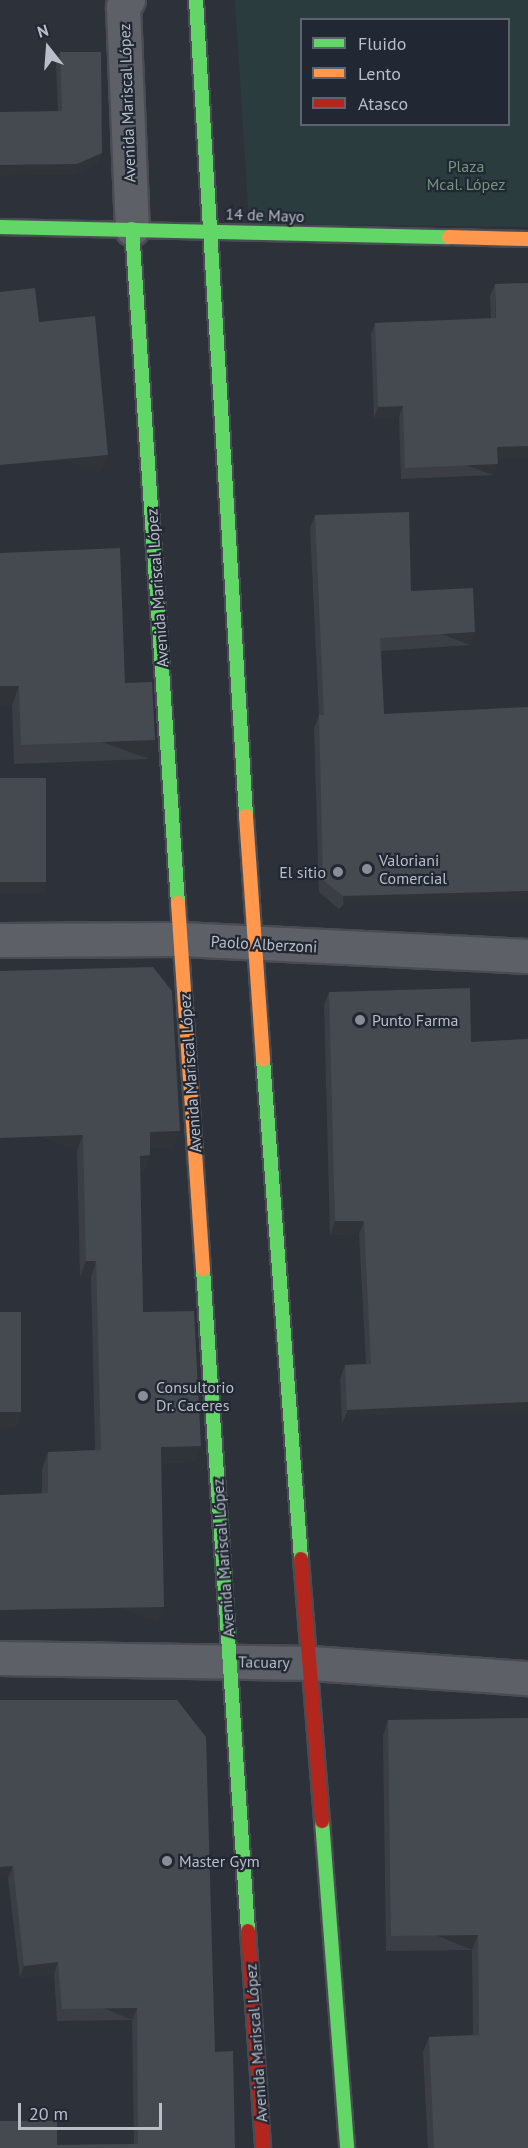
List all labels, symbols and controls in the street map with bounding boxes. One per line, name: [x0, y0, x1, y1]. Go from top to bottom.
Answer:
north arrow: [18, 18, 78, 78]
legend: [300, 18, 510, 126]
text: N: [35, 20, 51, 42]
street label: Avenida Mariscal López: [115, 23, 139, 183]
text: Fluido: [358, 32, 406, 55]
text: Lento: [358, 62, 401, 85]
text: Atasco: [358, 92, 408, 115]
park label: Plaza Mcal. López: [426, 156, 506, 194]
street label: 14 de Mayo: [225, 204, 305, 226]
street label: Avenida Mariscal López: [142, 508, 172, 668]
place label: Valoriani Comercial: [379, 850, 447, 888]
place label: El sitio: [279, 862, 326, 882]
marker: Valoriani Comercial: [360, 862, 374, 876]
marker: El sitio: [331, 865, 345, 879]
street label: Paolo Alberzoni: [210, 932, 318, 956]
street label: Avenida Mariscal López: [175, 993, 205, 1153]
place label: Punto Farma: [372, 1010, 458, 1030]
marker: Punto Farma: [353, 1013, 367, 1027]
place label: Consultorio Dr. Caceres: [156, 1377, 234, 1415]
marker: Consultorio Dr. Caceres: [134, 1387, 152, 1405]
street label: Avenida Mariscal López: [208, 1478, 238, 1638]
street label: Tacuary: [238, 1652, 290, 1672]
place label: Master Gym: [179, 1851, 260, 1871]
marker: Master Gym: [160, 1854, 174, 1868]
street label: Avenida Mariscal López: [241, 1963, 271, 2123]
scale bar: [21, 2091, 165, 2129]
text: 20 m: [29, 2102, 68, 2125]

